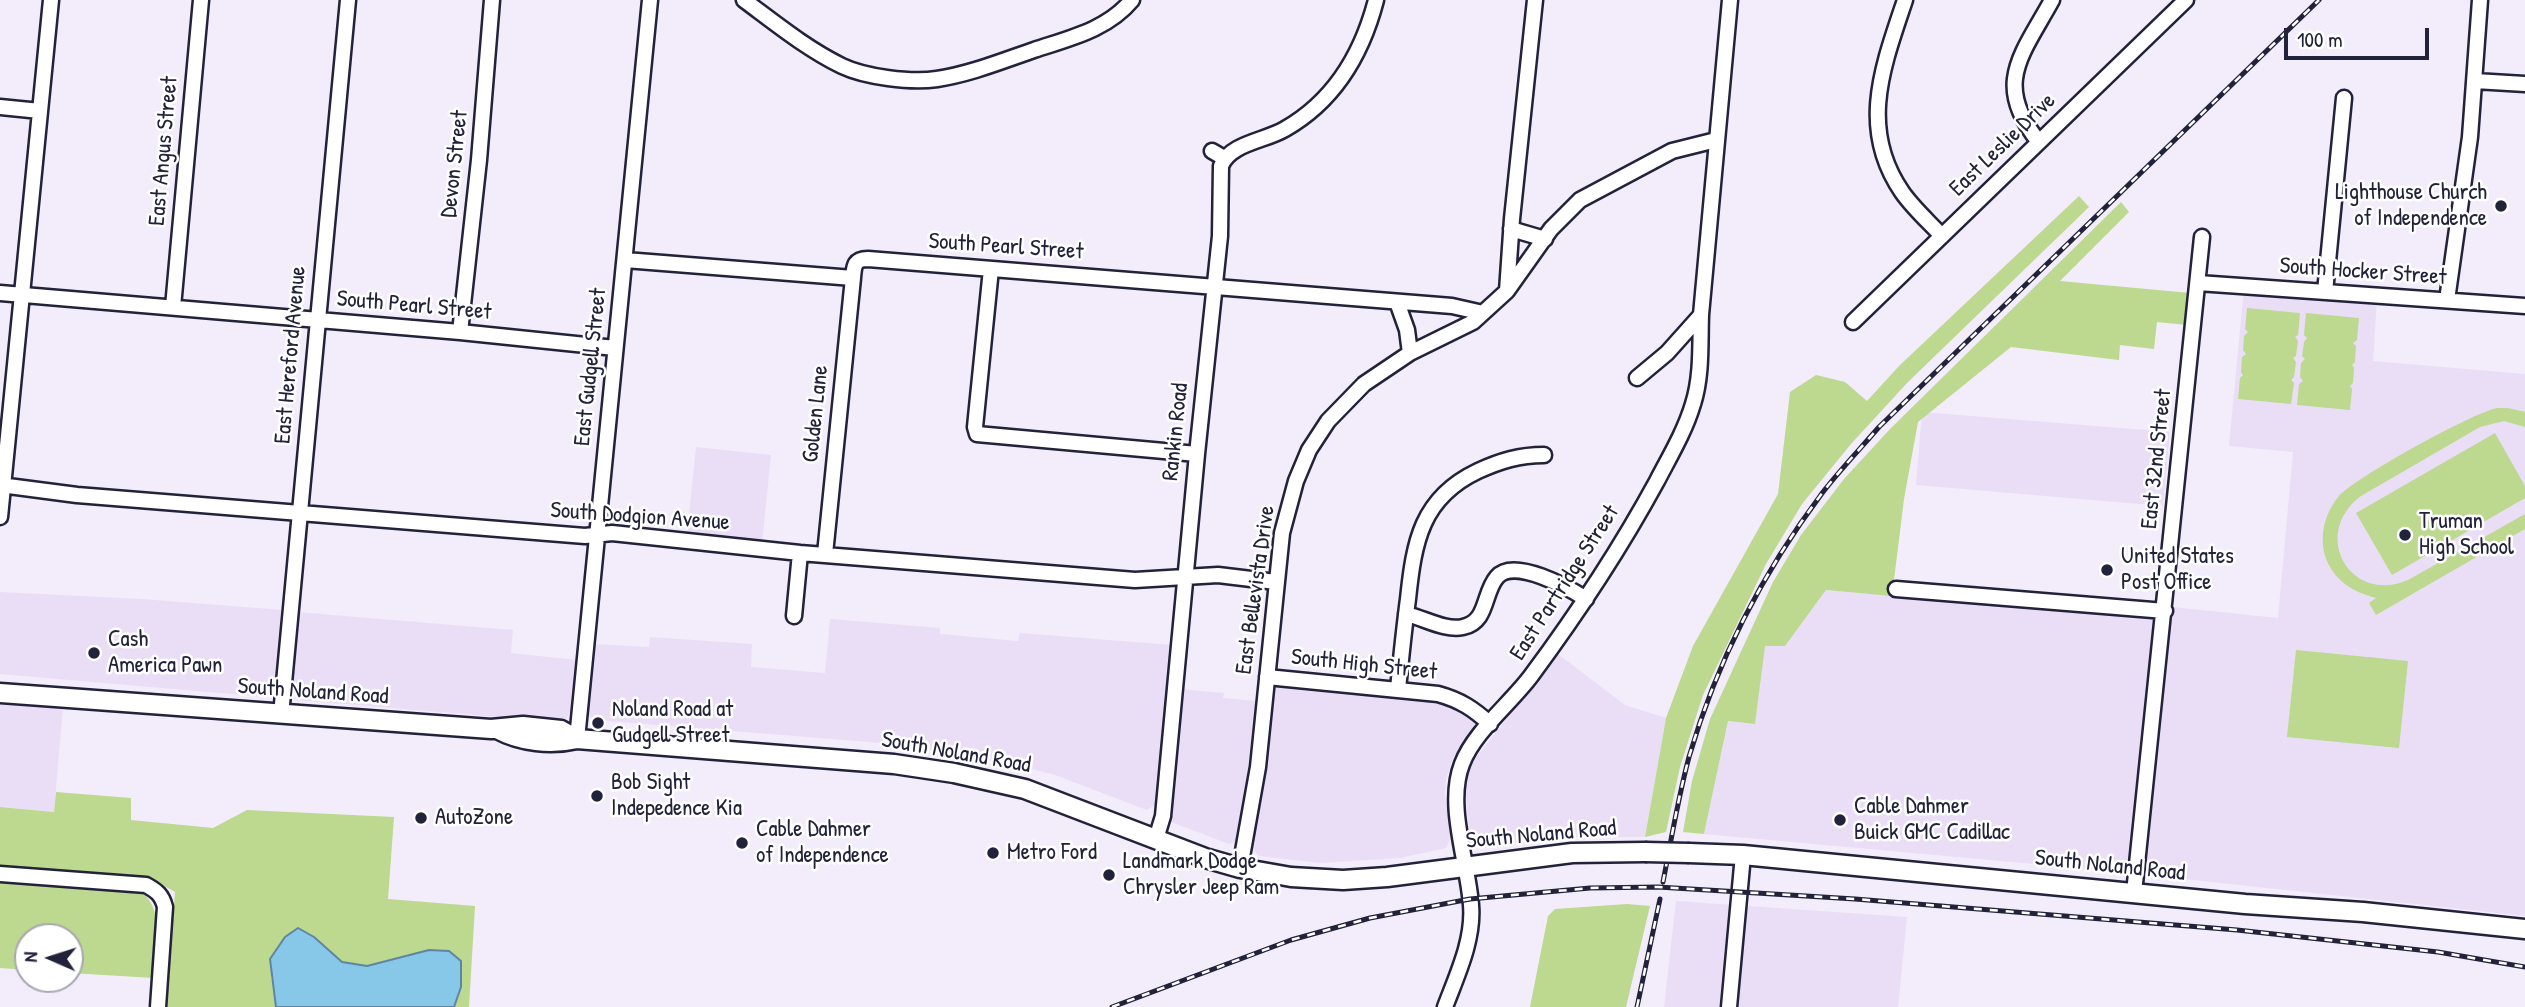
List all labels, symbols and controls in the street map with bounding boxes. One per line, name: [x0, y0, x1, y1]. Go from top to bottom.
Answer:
scale bar: [2287, 14, 2432, 58]
text: 100 m: [2297, 25, 2343, 54]
street label: East Angus Street: [144, 75, 184, 227]
street label: East Leslie Drive: [1944, 88, 2062, 202]
street label: Devon Street: [436, 109, 474, 219]
place label: Lighthouse Church of Independence: [2335, 179, 2487, 233]
marker: Lighthouse Church of Independence: [2493, 198, 2509, 214]
street label: South Pearl Street: [928, 228, 1084, 266]
street label: South Hocker Street: [2279, 252, 2447, 292]
street label: East Hereford Avenue: [269, 265, 313, 445]
street label: South Pearl Street: [336, 286, 492, 326]
street label: East Gudgell Street: [569, 287, 613, 447]
street label: Golden Lane: [797, 364, 835, 464]
street label: Rankin Road: [1157, 382, 1195, 482]
street label: East 32nd Street: [2136, 388, 2178, 530]
street label: South Dodgion Avenue: [549, 497, 731, 537]
street label: East Partridge Street: [1505, 500, 1625, 666]
street label: East Bellevista Drive: [1231, 504, 1281, 676]
place label: Truman High School: [2419, 508, 2514, 562]
marker: Truman High School: [2397, 527, 2413, 543]
place label: United States Post Office: [2121, 543, 2234, 597]
marker: United States Post Office: [2099, 562, 2115, 578]
place label: Cash America Pawn: [108, 626, 222, 680]
street label: South High Street: [1290, 644, 1438, 686]
marker: Cash America Pawn: [86, 645, 102, 661]
street label: South Noland Road: [237, 673, 389, 711]
place label: Noland Road at Gudgell Street: [612, 696, 733, 750]
marker: Noland Road at Gudgell Street: [590, 715, 606, 731]
street label: South Noland Road: [879, 726, 1033, 780]
place label: Bob Sight Indepedence Kia: [611, 769, 742, 823]
marker: Bob Sight Indepedence Kia: [589, 788, 605, 804]
place label: Cable Dahmer Buick GMC Cadillac: [1854, 793, 2010, 847]
place label: AutoZone: [435, 804, 513, 832]
marker: AutoZone: [413, 810, 429, 826]
marker: Cable Dahmer Buick GMC Cadillac: [1832, 812, 1848, 828]
street label: South Noland Road: [1465, 815, 1617, 855]
place label: Cable Dahmer of Independence: [756, 816, 889, 870]
marker: Cable Dahmer of Independence: [734, 835, 750, 851]
place label: Metro Ford: [1007, 839, 1097, 867]
street label: South Noland Road: [2034, 844, 2186, 888]
marker: Metro Ford: [985, 845, 1001, 861]
place label: Landmark Dodge Chrysler Jeep Ram: [1123, 848, 1279, 902]
marker: Landmark Dodge Chrysler Jeep Ram: [1101, 867, 1117, 883]
north arrow: [14, 923, 84, 993]
text: N: [17, 951, 43, 963]

